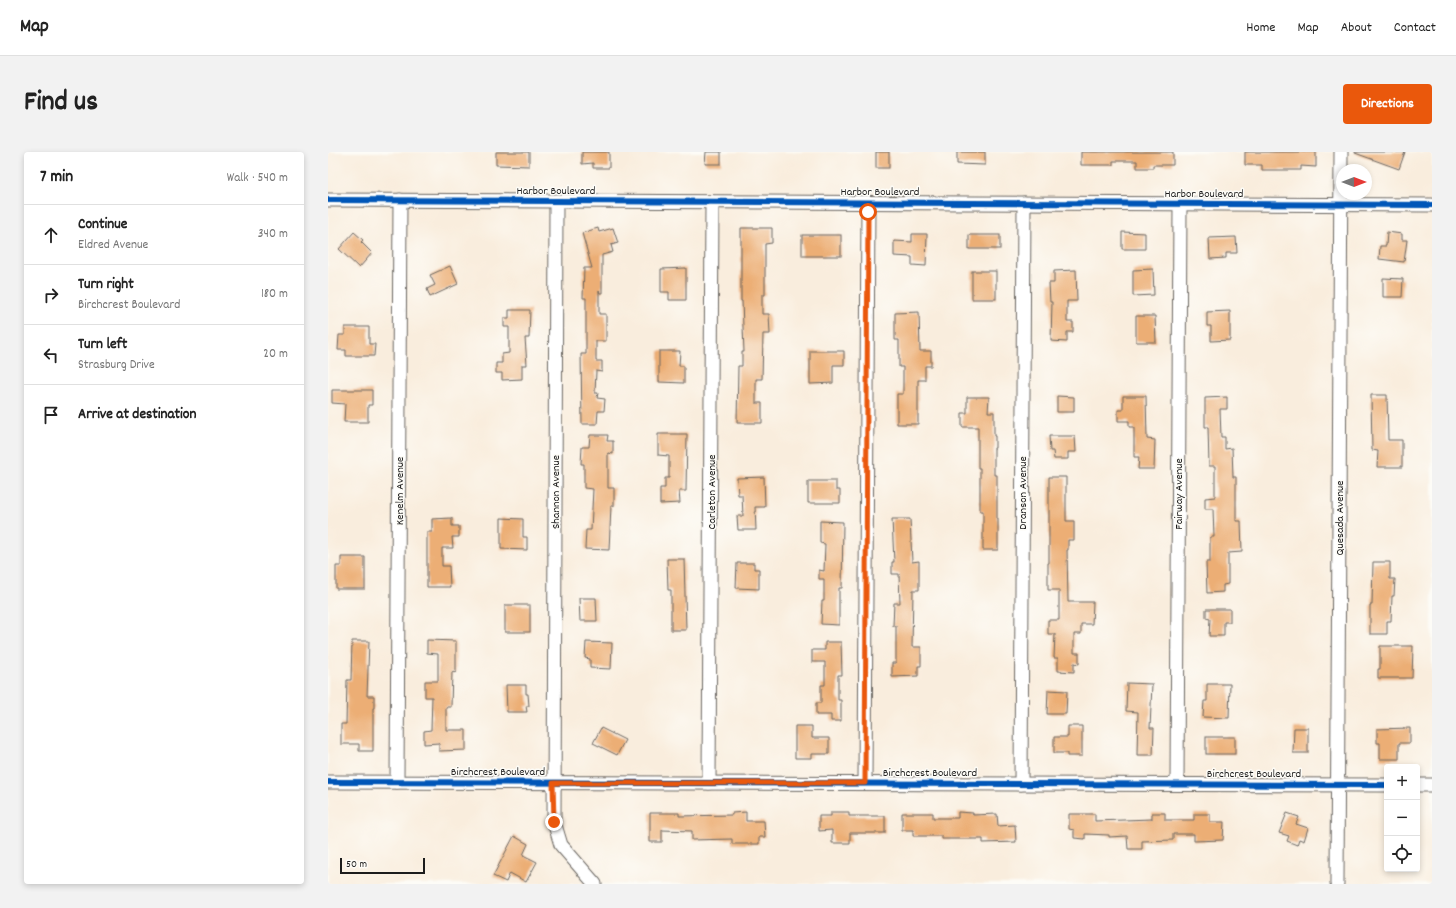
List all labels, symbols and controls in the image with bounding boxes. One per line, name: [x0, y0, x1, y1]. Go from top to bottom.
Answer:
text: Map: [20, 14, 49, 41]
text: Home: [1246, 18, 1275, 38]
text: Map: [1297, 18, 1319, 38]
text: About: [1341, 18, 1372, 38]
text: Contact: [1394, 18, 1436, 38]
text: Find us: [24, 84, 98, 124]
button: Directions: [1343, 84, 1432, 124]
north arrow: [1336, 164, 1372, 200]
text: 7 min: [40, 166, 73, 190]
text: Walk · 540 m: [227, 169, 288, 188]
street label: Harbor Boulevard: [516, 183, 596, 200]
street label: Harbor Boulevard: [840, 184, 920, 201]
street label: Harbor Boulevard: [1164, 186, 1244, 203]
route start: [859, 203, 877, 221]
text: Continue: [78, 214, 127, 236]
icon: ahead: [40, 224, 62, 246]
text: 340 m: [258, 225, 288, 244]
text: Eldred Avenue: [78, 236, 148, 255]
text: Turn right: [78, 274, 134, 296]
icon: right: [40, 284, 62, 306]
text: 180 m: [261, 285, 288, 304]
text: Birchcrest Boulevard: [78, 296, 180, 315]
text: Turn left: [78, 334, 127, 356]
icon: left: [40, 344, 62, 366]
text: 20 m: [263, 345, 288, 364]
text: Strasburg Drive: [78, 356, 155, 375]
icon: arrive: [40, 404, 62, 426]
text: Arrive at destination: [78, 404, 196, 426]
street label: Carleton Avenue: [704, 454, 721, 530]
street label: Shannon Avenue: [548, 455, 565, 529]
street label: Dranson Avenue: [1015, 456, 1032, 530]
street label: Kenelm Avenue: [392, 457, 409, 525]
street label: Fairway Avenue: [1171, 458, 1188, 530]
street label: Quesada Avenue: [1332, 481, 1349, 555]
street label: Birchcrest Boulevard: [451, 764, 545, 781]
map controls: [1384, 764, 1420, 872]
button: +: [1384, 764, 1420, 800]
street label: Birchcrest Boulevard: [883, 765, 977, 782]
street label: Birchcrest Boulevard: [1207, 766, 1301, 783]
button: −: [1384, 800, 1420, 836]
route end: [545, 813, 563, 831]
button: locate: [1384, 836, 1420, 872]
scale bar: [340, 856, 425, 875]
text: 50 m: [346, 857, 367, 873]

